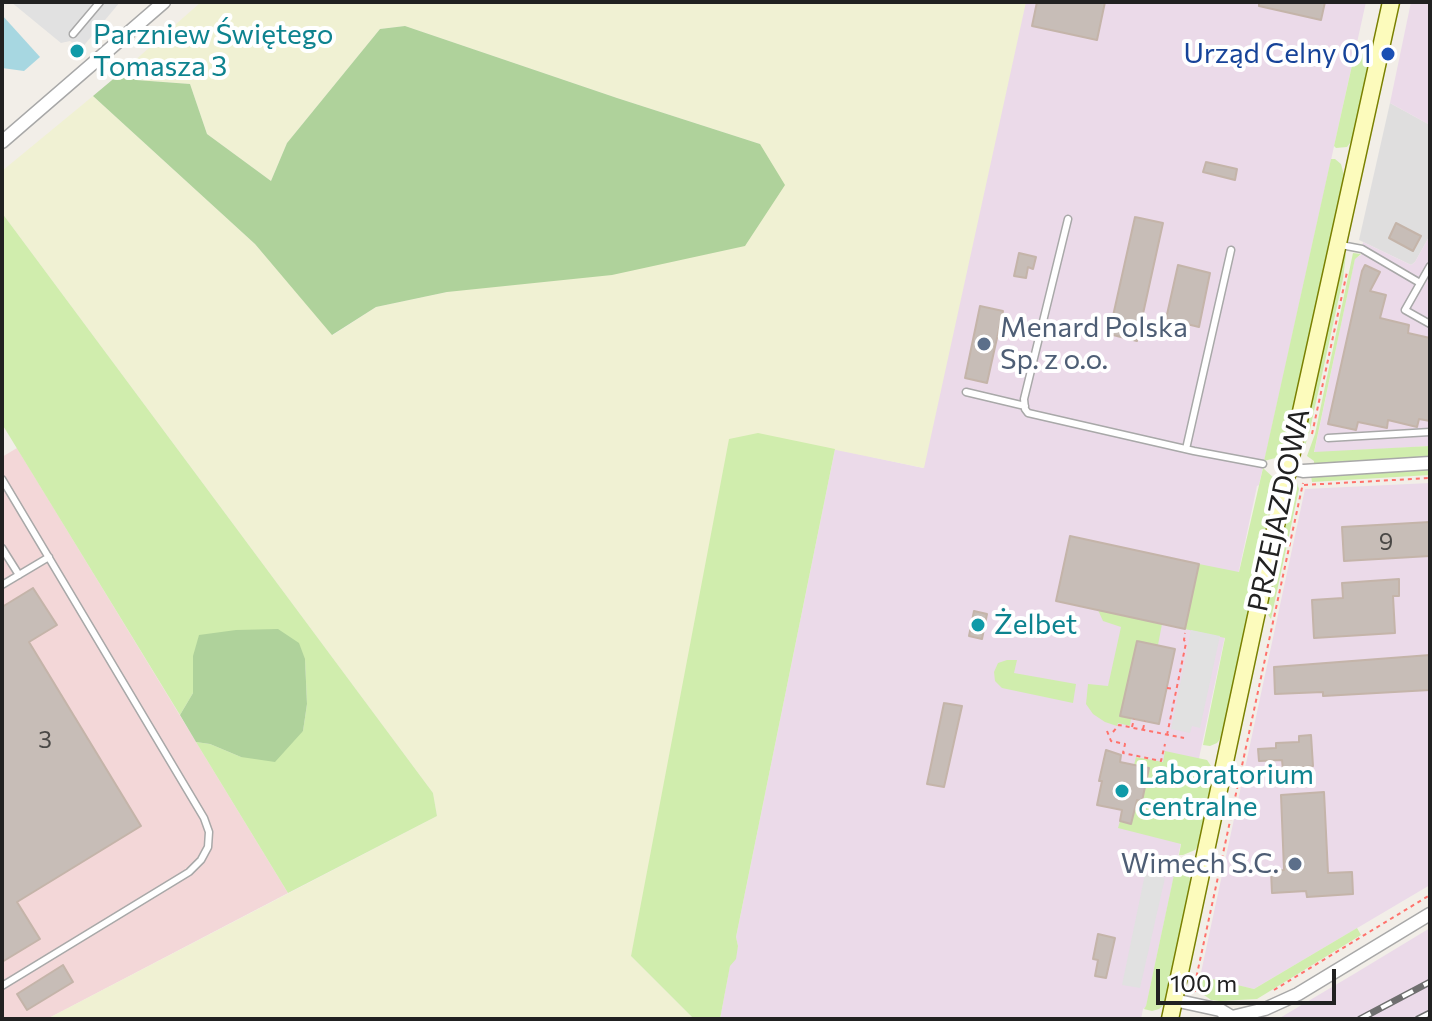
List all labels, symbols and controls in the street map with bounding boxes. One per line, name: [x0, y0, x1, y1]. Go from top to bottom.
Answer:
place label: Parzniew Świętego Tomasza 3: [93, 18, 333, 84]
place label: Urząd Celny 01: [1183, 37, 1372, 71]
marker: Parzniew Świętego Tomasza 3: [68, 42, 86, 60]
marker: Urząd Celny 01: [1379, 45, 1397, 63]
place label: Menard Polska Sp. z o.o.: [1000, 311, 1188, 377]
marker: Menard Polska Sp. z o.o.: [975, 335, 993, 353]
street label: PRZEJAZDOWA: [1241, 405, 1317, 615]
house number: 9: [1379, 528, 1393, 556]
place label: Żelbet: [994, 608, 1077, 642]
marker: Żelbet: [969, 616, 987, 634]
house number: 3: [38, 726, 52, 754]
place label: Laboratorium centralne: [1138, 758, 1314, 824]
marker: Laboratorium centralne: [1113, 782, 1131, 800]
place label: Wimech S.C.: [1121, 847, 1279, 881]
marker: Wimech S.C.: [1286, 855, 1304, 873]
scale bar: [1160, 953, 1340, 1003]
text: 100 m: [1170, 968, 1237, 997]

